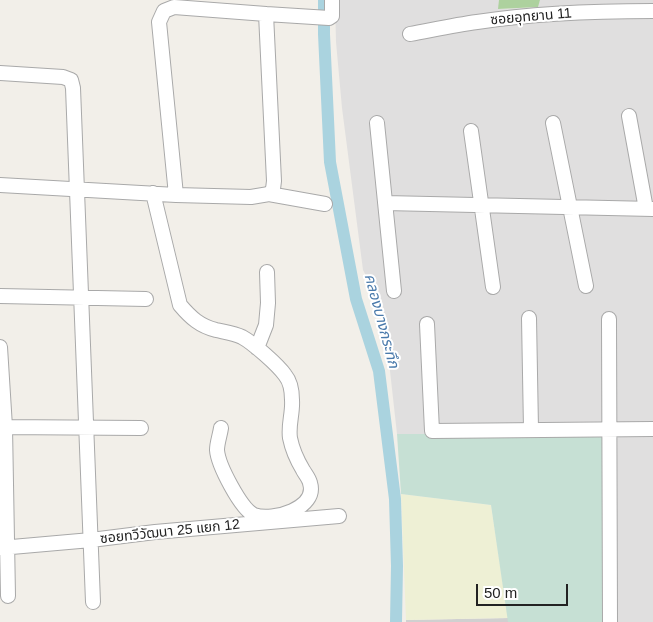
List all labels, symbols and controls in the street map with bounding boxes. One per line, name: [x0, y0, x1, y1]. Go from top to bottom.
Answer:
street label: ซอยอุทยาน 11: [490, 5, 572, 29]
water label: คลองบางกระทึก: [360, 272, 402, 370]
street label: ซอยทวีวัฒนา 25 แยก 12: [99, 516, 241, 548]
scale bar: [478, 574, 570, 606]
text: 50 m: [484, 584, 517, 601]

